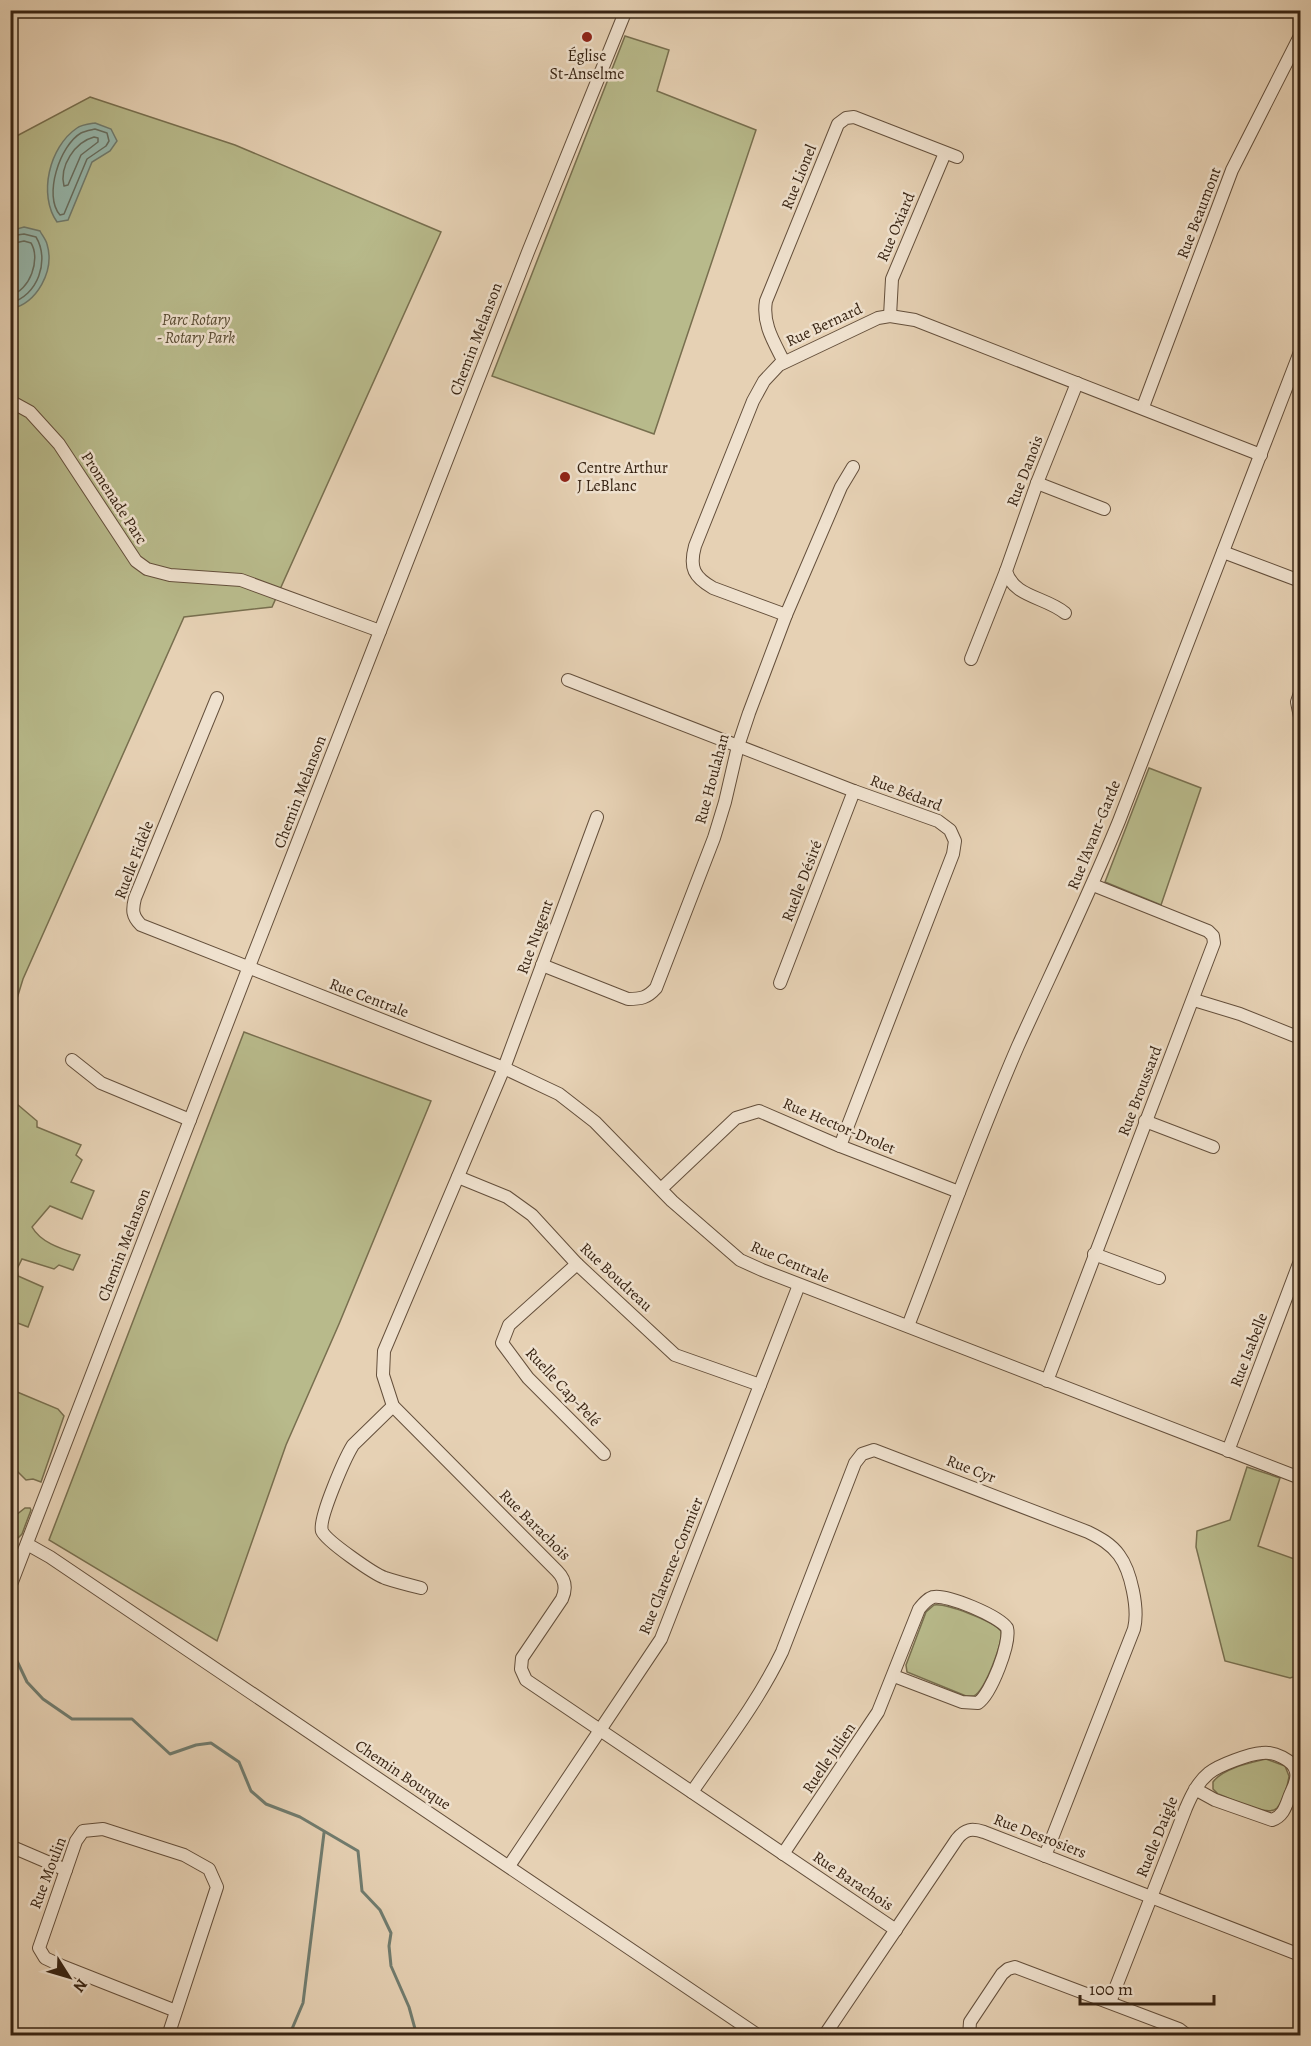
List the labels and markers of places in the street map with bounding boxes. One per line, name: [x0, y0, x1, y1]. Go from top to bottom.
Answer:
marker: Église St-Anselme: [580, 30, 594, 44]
place label: Église St-Anselme: [550, 45, 624, 85]
place label: Centre Arthur J LeBlanc: [577, 457, 668, 497]
marker: Centre Arthur J LeBlanc: [558, 470, 572, 484]

